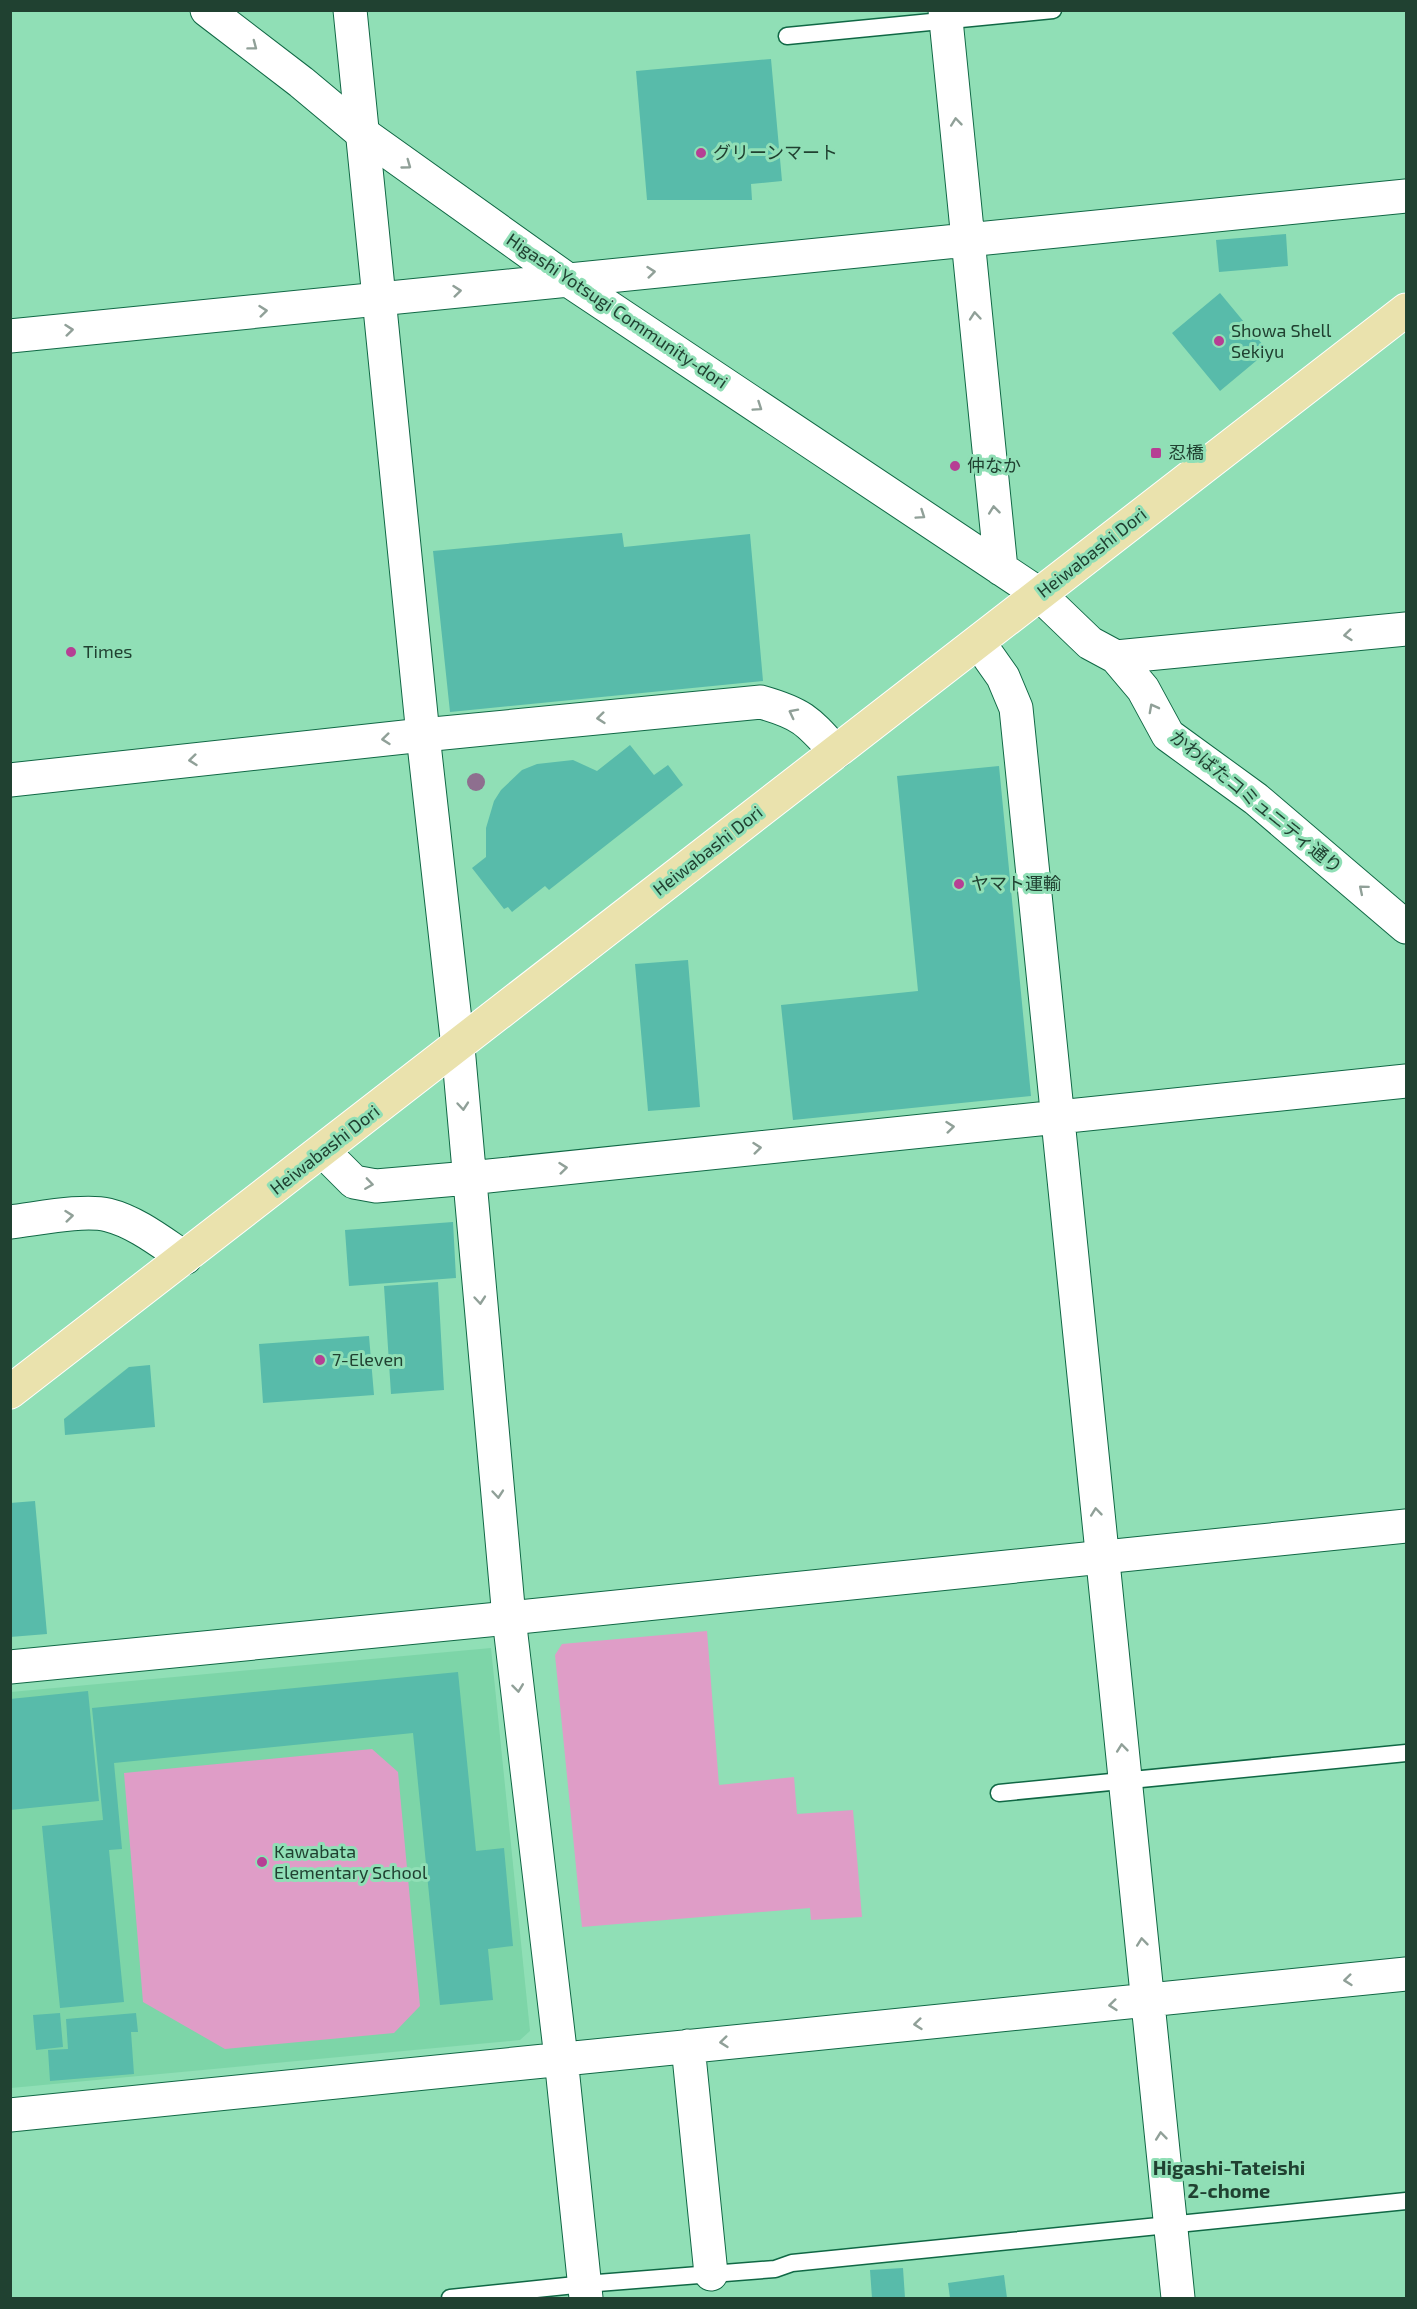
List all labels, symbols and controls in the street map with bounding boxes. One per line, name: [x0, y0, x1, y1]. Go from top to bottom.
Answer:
one-way arrow: [247, 39, 258, 50]
one-way arrow: [950, 118, 963, 127]
place label: グリーンマート: [713, 141, 838, 163]
marker: グリーンマート: [694, 146, 708, 160]
one-way arrow: [401, 158, 412, 169]
street label: Higashi Yotsugi Community-dori: [503, 228, 732, 393]
one-way arrow: [646, 266, 655, 279]
one-way arrow: [452, 285, 461, 298]
one-way arrow: [258, 305, 267, 318]
one-way arrow: [969, 312, 982, 321]
place label: Showa Shell Sekiyu: [1231, 319, 1332, 362]
one-way arrow: [64, 324, 73, 337]
marker: Showa Shell Sekiyu: [1212, 334, 1226, 348]
one-way arrow: [752, 400, 763, 411]
place label: 忍橋: [1168, 441, 1204, 463]
marker: 忍橋: [1149, 446, 1163, 460]
place label: 仲なか: [967, 454, 1021, 476]
marker: 仲なか: [948, 459, 962, 473]
street label: Heiwabashi Dori: [1032, 503, 1151, 602]
one-way arrow: [988, 506, 1000, 515]
one-way arrow: [914, 508, 925, 519]
one-way arrow: [1344, 628, 1353, 641]
place label: Times: [83, 640, 133, 662]
marker: Times: [64, 645, 78, 659]
one-way arrow: [1149, 704, 1160, 714]
one-way arrow: [789, 709, 800, 721]
one-way arrow: [597, 711, 606, 724]
street label: かわばたコミュニティ通り: [1166, 725, 1347, 877]
one-way arrow: [382, 732, 391, 745]
one-way arrow: [188, 753, 197, 766]
street label: Heiwabashi Dori: [648, 801, 767, 900]
place label: ヤマト運輸: [971, 872, 1061, 894]
marker: ヤマト運輸: [952, 877, 966, 891]
one-way arrow: [1359, 885, 1370, 896]
street label: Heiwabashi Dori: [265, 1100, 384, 1199]
one-way arrow: [456, 1101, 469, 1110]
one-way arrow: [946, 1122, 955, 1134]
one-way arrow: [752, 1142, 761, 1155]
one-way arrow: [558, 1162, 567, 1175]
one-way arrow: [364, 1178, 373, 1190]
one-way arrow: [64, 1210, 73, 1223]
one-way arrow: [473, 1295, 486, 1305]
place label: 7-Eleven: [332, 1348, 404, 1370]
marker: 7-Eleven: [313, 1353, 327, 1367]
one-way arrow: [491, 1490, 504, 1499]
one-way arrow: [1090, 1508, 1103, 1517]
one-way arrow: [511, 1684, 523, 1693]
one-way arrow: [1116, 1743, 1128, 1752]
place label: Kawabata Elementary School: [274, 1840, 428, 1883]
marker: Kawabata Elementary School: [255, 1855, 269, 1869]
one-way arrow: [1136, 1937, 1149, 1946]
one-way arrow: [1344, 1973, 1353, 1986]
one-way arrow: [1108, 1998, 1117, 2011]
one-way arrow: [914, 2017, 923, 2030]
one-way arrow: [720, 2035, 729, 2048]
one-way arrow: [1155, 2131, 1168, 2140]
district label: Higashi-Tateishi 2-chome: [1153, 2155, 1305, 2202]

